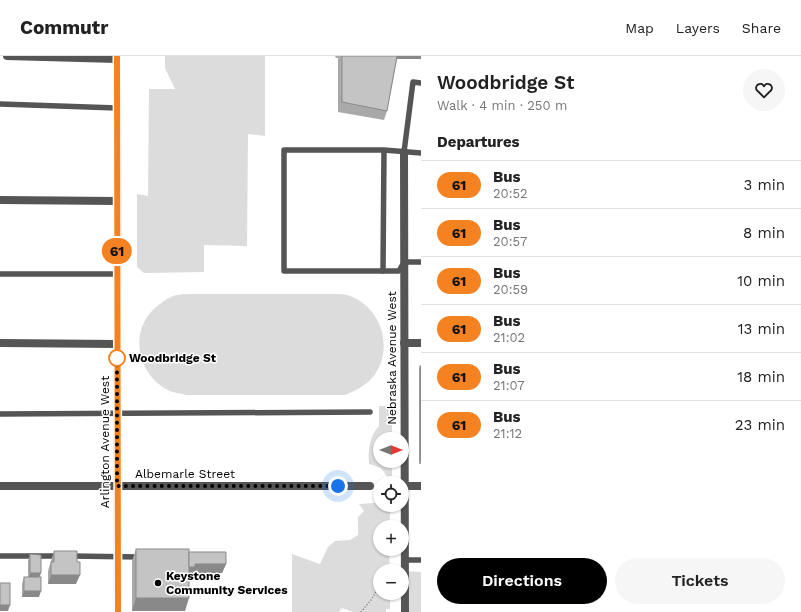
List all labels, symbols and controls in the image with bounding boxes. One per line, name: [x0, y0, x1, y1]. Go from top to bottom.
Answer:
text: Commutr: [20, 16, 108, 39]
text: Map: [625, 20, 654, 36]
text: Layers: [676, 20, 720, 36]
text: Share: [742, 20, 781, 36]
button: heart: [743, 69, 785, 111]
text: Woodbridge St: [437, 71, 574, 94]
text: Walk · 4 min · 250 m: [437, 98, 567, 113]
text: Departures: [437, 133, 520, 151]
text: Bus: [493, 168, 521, 186]
text: 3 min: [744, 176, 785, 194]
text: 61: [452, 177, 466, 193]
text: 20:52: [493, 186, 528, 201]
text: Bus: [493, 216, 521, 234]
text: 8 min: [743, 224, 785, 242]
text: 61: [452, 225, 466, 241]
text: 20:57: [493, 234, 527, 249]
line badge: 61: [99, 238, 135, 264]
text: 61: [110, 243, 124, 259]
text: Bus: [493, 264, 521, 282]
text: 10 min: [737, 272, 785, 290]
text: 61: [452, 273, 466, 289]
text: 20:59: [493, 282, 528, 297]
street label: Nebraska Avenue West: [385, 291, 399, 425]
text: Bus: [493, 312, 521, 330]
text: 13 min: [738, 320, 785, 338]
text: 61: [452, 321, 466, 337]
text: 21:02: [493, 330, 525, 345]
marker: Woodbridge St: [108, 349, 126, 367]
place label: Woodbridge St: [129, 351, 217, 365]
text: Bus: [493, 360, 521, 378]
text: 18 min: [737, 368, 785, 386]
text: 61: [452, 369, 466, 385]
street label: Arlington Avenue West: [98, 376, 112, 508]
text: 21:07: [493, 378, 525, 393]
text: Bus: [493, 408, 521, 426]
text: 23 min: [735, 416, 785, 434]
text: 61: [452, 417, 466, 433]
text: 21:12: [493, 426, 522, 441]
north arrow: [373, 432, 409, 468]
map controls: [373, 432, 409, 600]
street label: Albemarle Street: [135, 467, 235, 481]
your location: [328, 476, 348, 496]
button: locate: [373, 476, 409, 512]
button: +: [373, 520, 409, 556]
button: Directions: [437, 558, 607, 604]
button: Tickets: [615, 558, 785, 604]
button: −: [373, 564, 409, 600]
place label: Keystone Community Services: [166, 569, 288, 597]
marker: Keystone Community Services: [153, 578, 163, 588]

